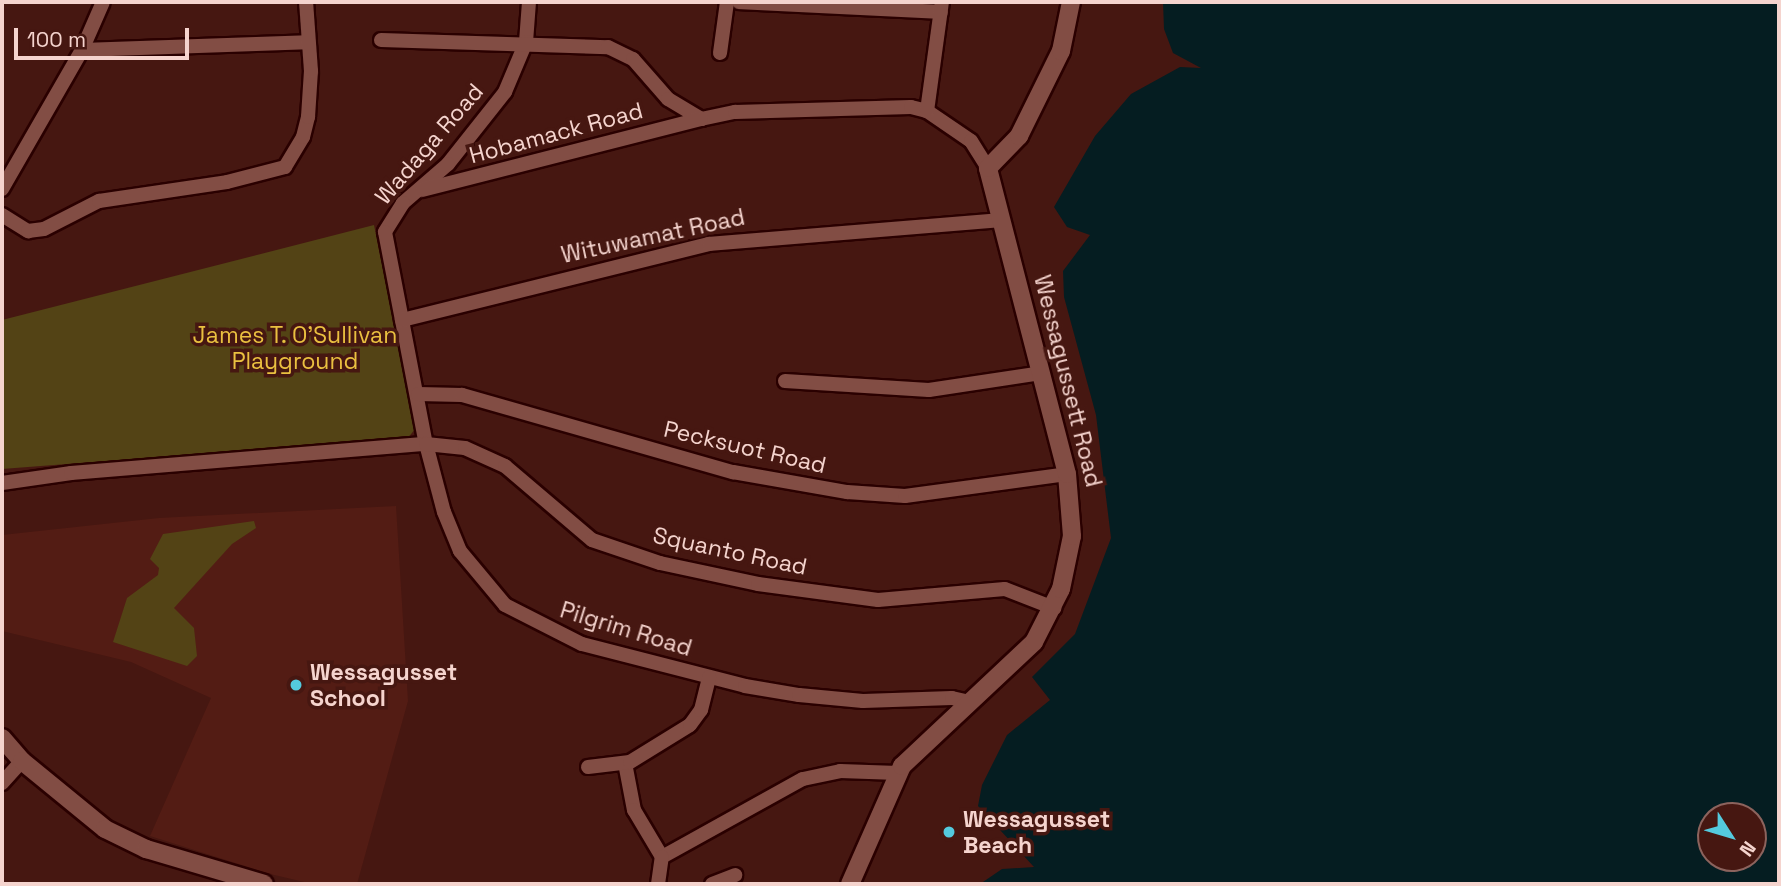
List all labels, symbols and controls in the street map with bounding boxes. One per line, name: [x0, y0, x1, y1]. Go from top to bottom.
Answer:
scale bar: [18, 14, 192, 58]
text: 100 m: [27, 26, 86, 53]
street label: Wadaga Road: [369, 78, 489, 210]
street label: Hobamack Road: [466, 97, 646, 169]
street label: Wituwamat Road: [559, 203, 747, 269]
street label: Wessagussett Road: [1028, 272, 1108, 490]
park label: James T. O'Sullivan Playground: [192, 321, 398, 375]
street label: Pecksuot Road: [661, 415, 829, 479]
street label: Squanto Road: [650, 521, 810, 581]
street label: Pilgrim Road: [557, 596, 695, 662]
place label: Wessagusset School: [310, 658, 457, 712]
marker: Wessagusset School: [288, 677, 304, 693]
north arrow: [1697, 802, 1767, 872]
place label: Wessagusset Beach: [963, 805, 1110, 859]
marker: Wessagusset Beach: [941, 824, 957, 840]
text: N: [1734, 836, 1761, 861]

